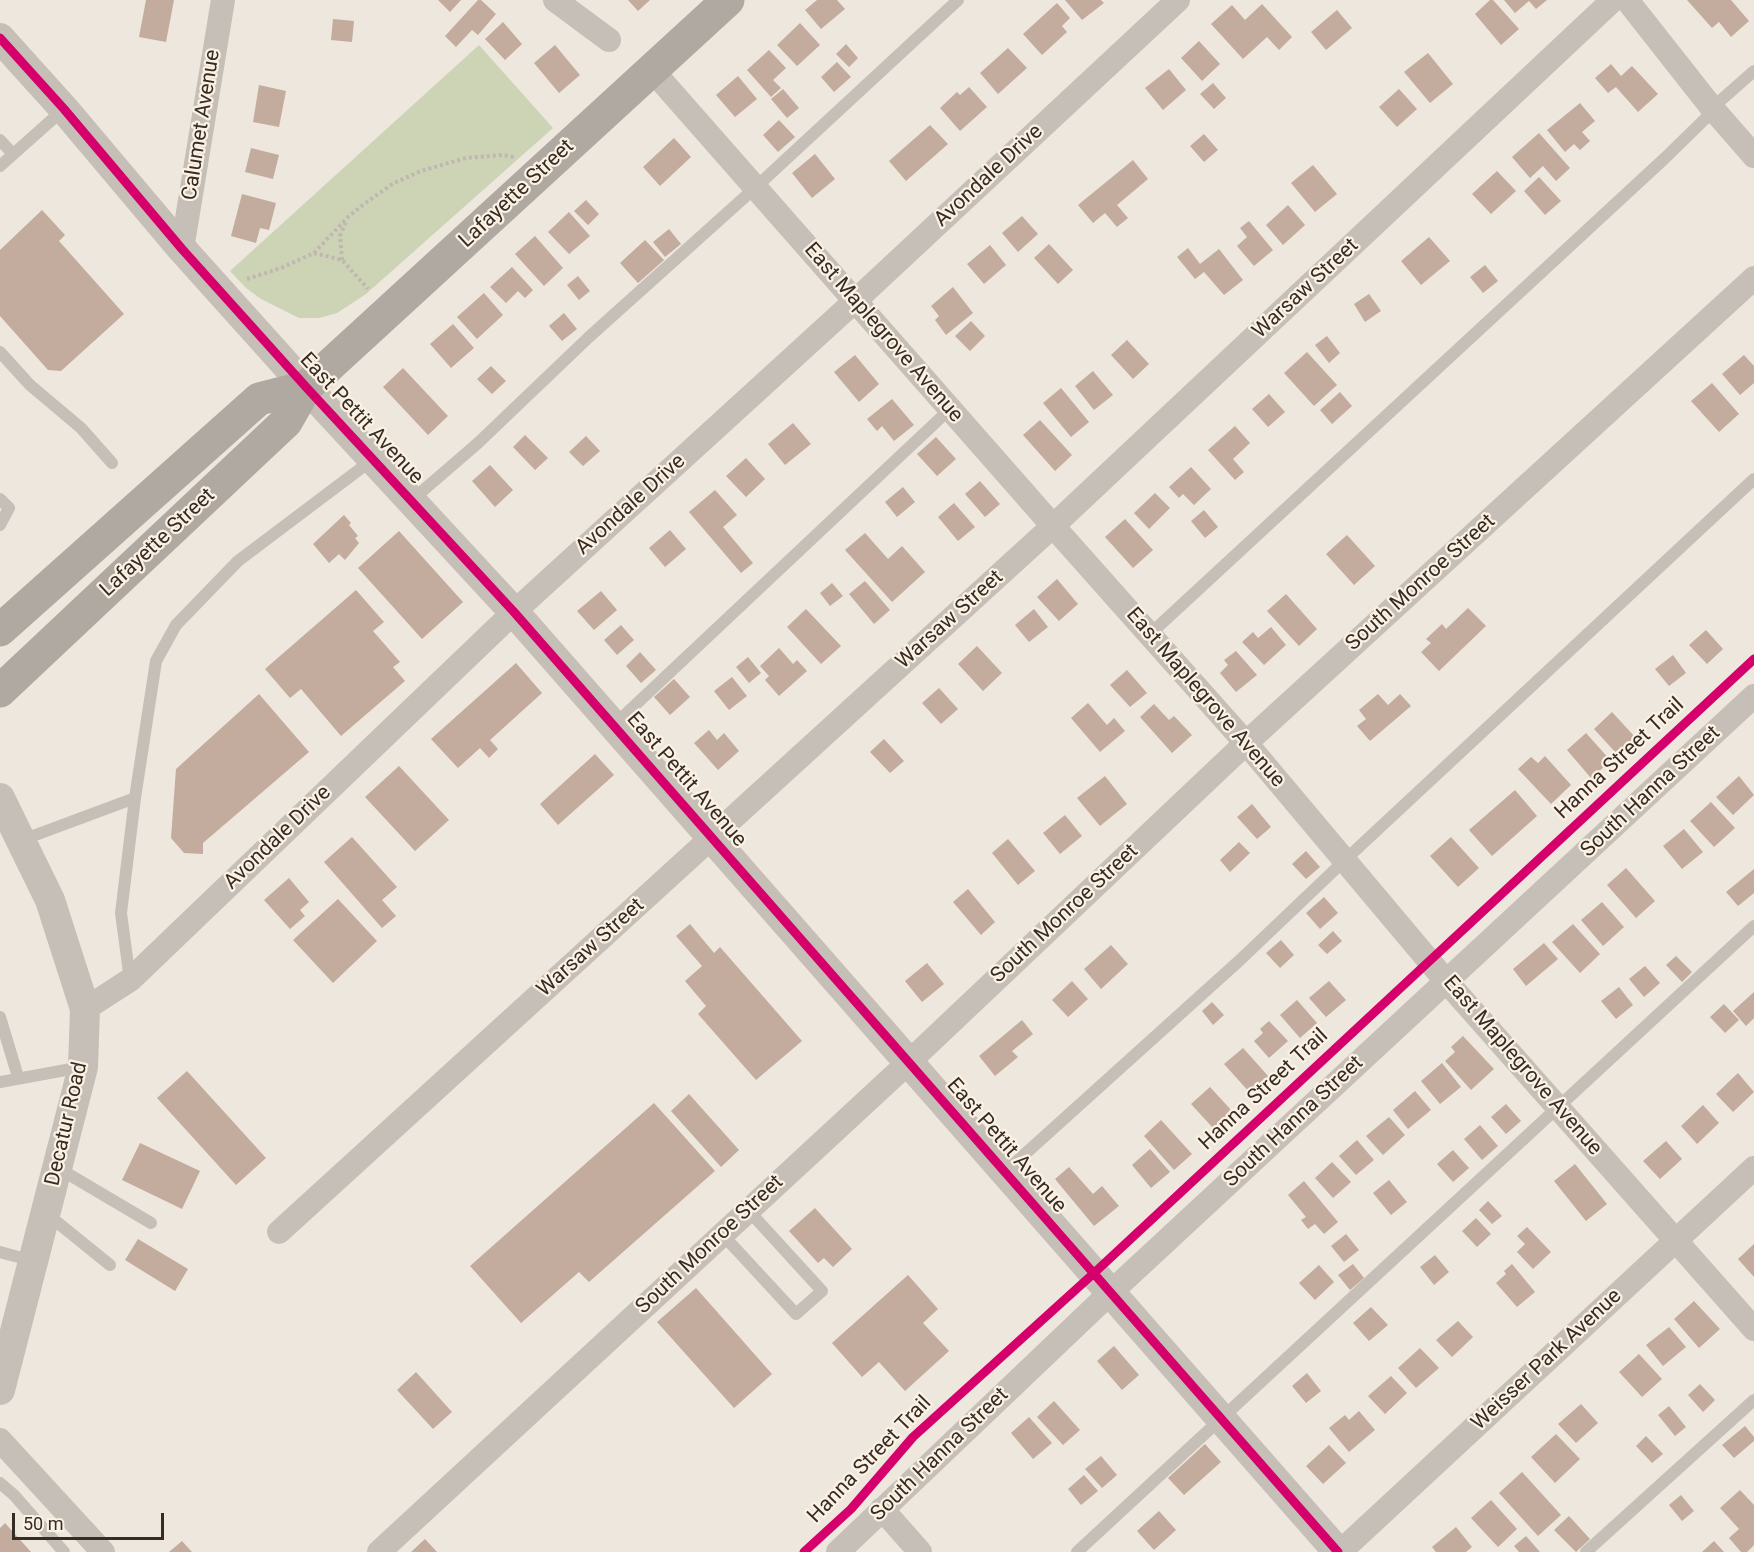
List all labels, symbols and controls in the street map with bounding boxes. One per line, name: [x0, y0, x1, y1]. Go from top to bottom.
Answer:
street label: Calumet Avenue: [178, 48, 226, 202]
street label: Avondale Drive: [930, 119, 1048, 233]
street label: Lafayette Street: [454, 134, 580, 254]
street label: Warsaw Street: [1248, 234, 1364, 344]
street label: East Maplegrove Avenue: [798, 238, 968, 428]
street label: East Pettit Avenue: [294, 348, 428, 490]
street label: Avondale Drive: [571, 449, 691, 561]
street label: Lafayette Street: [95, 483, 221, 603]
street label: South Monroe Street: [1341, 509, 1501, 657]
street label: Warsaw Street: [891, 565, 1009, 675]
street label: East Maplegrove Avenue: [1120, 603, 1290, 793]
street label: Hanna Street Trail: [1550, 693, 1690, 825]
street label: East Pettit Avenue: [621, 708, 751, 852]
street label: South Hanna Street: [1576, 721, 1726, 863]
street label: Avondale Drive: [219, 781, 337, 895]
street label: South Monroe Street: [986, 839, 1144, 989]
street label: Warsaw Street: [532, 893, 650, 1003]
street label: East Maplegrove Avenue: [1437, 971, 1607, 1161]
street label: Hanna Street Trail: [1194, 1024, 1334, 1156]
street label: South Hanna Street: [1219, 1051, 1369, 1193]
street label: Decatur Road: [41, 1060, 93, 1188]
street label: East Pettit Avenue: [941, 1074, 1071, 1218]
street label: South Monroe Street: [631, 1170, 789, 1320]
street label: Weisser Park Avenue: [1467, 1284, 1627, 1436]
street label: South Hanna Street: [866, 1383, 1014, 1527]
street label: Hanna Street Trail: [803, 1391, 937, 1529]
scale bar: [15, 1501, 166, 1539]
text: 50 m: [23, 1513, 63, 1534]

